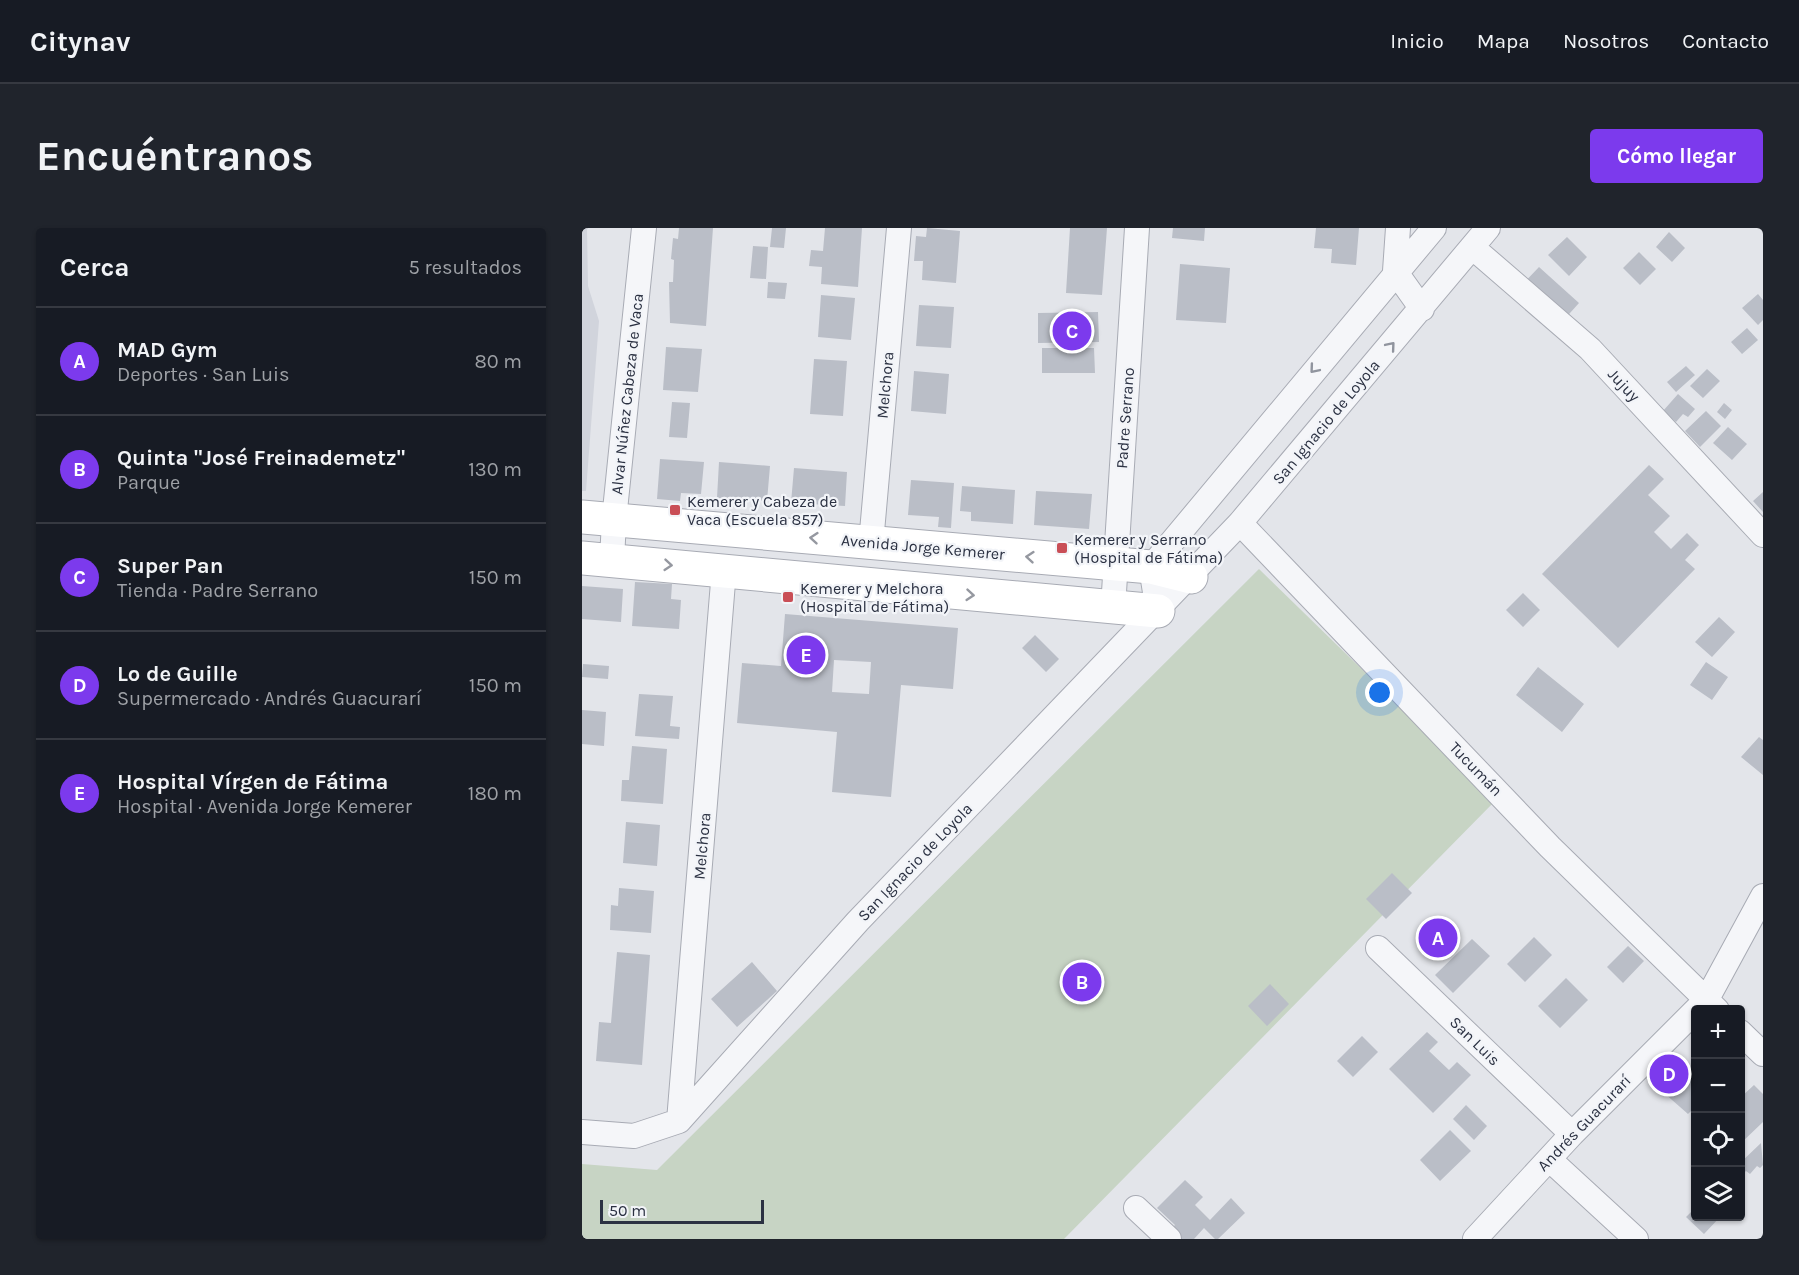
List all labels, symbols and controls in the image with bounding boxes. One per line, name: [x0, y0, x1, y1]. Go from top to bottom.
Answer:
text: Citynav: [30, 25, 130, 58]
text: Inicio: [1390, 29, 1444, 53]
text: Mapa: [1477, 29, 1530, 53]
text: Nosotros: [1563, 29, 1649, 53]
text: Contacto: [1682, 29, 1769, 53]
button: Cómo llegar: [1590, 129, 1763, 183]
text: Encuéntranos: [36, 131, 314, 181]
text: Cerca: [60, 252, 129, 283]
text: 5 resultados: [408, 256, 522, 279]
street label: Alvar Núñez Cabeza de Vaca: [607, 292, 647, 496]
pin: C: [1052, 308, 1092, 354]
text: MAD Gym: [117, 337, 218, 363]
one-way arrow: [1384, 342, 1395, 353]
text: A: [73, 350, 86, 373]
text: 80 m: [474, 350, 522, 373]
street label: Melchora: [873, 351, 897, 419]
street label: San Ignacio de Loyola: [1268, 356, 1384, 488]
one-way arrow: [1311, 362, 1322, 373]
text: Deportes · San Luis: [117, 363, 290, 386]
street label: Jujuy: [1604, 365, 1644, 406]
street label: Padre Serrano: [1112, 367, 1138, 469]
text: Quinta "José Freinademetz": [117, 445, 405, 471]
text: B: [73, 458, 86, 481]
text: 130 m: [468, 458, 522, 481]
text: Parque: [117, 471, 180, 494]
place label: Kemerer y Cabeza de Vaca (Escuela 857): [687, 492, 837, 529]
marker: Kemerer y Cabeza de Vaca (Escuela 857): [668, 503, 682, 517]
street label: Avenida Jorge Kemerer: [840, 530, 1006, 564]
place label: Kemerer y Serrano (Hospital de Fátima): [1074, 530, 1223, 567]
one-way arrow: [810, 532, 819, 545]
marker: Kemerer y Serrano (Hospital de Fátima): [1055, 541, 1069, 555]
one-way arrow: [1025, 551, 1034, 564]
text: Super Pan: [117, 553, 223, 579]
one-way arrow: [664, 558, 673, 571]
text: C: [73, 566, 86, 589]
text: 150 m: [469, 566, 522, 589]
text: Tienda · Padre Serrano: [117, 579, 318, 602]
place label: Kemerer y Melchora (Hospital de Fátima): [800, 579, 949, 616]
one-way arrow: [966, 588, 975, 601]
marker: Kemerer y Melchora (Hospital de Fátima): [781, 590, 795, 604]
pin: E: [786, 632, 826, 678]
text: Lo de Guille: [117, 661, 238, 687]
text: D: [73, 674, 86, 697]
text: 150 m: [469, 674, 522, 697]
your location: [1365, 678, 1394, 707]
text: Supermercado · Andrés Guacurarí: [117, 687, 422, 710]
street label: Tucumán: [1446, 738, 1506, 800]
text: Hospital Vírgen de Fátima: [117, 769, 388, 795]
text: E: [74, 782, 85, 805]
text: 180 m: [468, 782, 522, 805]
text: Hospital · Avenida Jorge Kemerer: [117, 795, 412, 818]
street label: San Ignacio de Loyola: [854, 799, 976, 925]
street label: Melchora: [690, 812, 714, 880]
pin: A: [1418, 916, 1458, 960]
pin: B: [1062, 960, 1102, 1005]
map controls: [1691, 1005, 1745, 1221]
button: +: [1691, 1005, 1745, 1059]
street label: San Luis: [1446, 1013, 1504, 1069]
pin: D: [1650, 1052, 1688, 1096]
button: −: [1691, 1059, 1745, 1113]
street label: Andrés Guacurarí: [1533, 1071, 1635, 1175]
button: locate: [1691, 1113, 1745, 1167]
button: layers: [1691, 1167, 1745, 1221]
scale bar: [600, 1197, 764, 1224]
text: 50 m: [609, 1201, 646, 1220]

